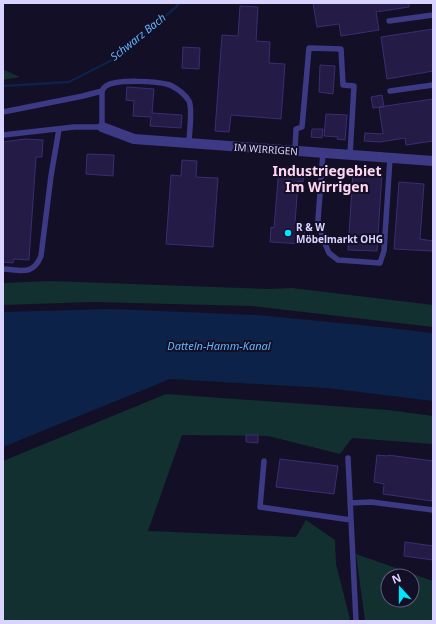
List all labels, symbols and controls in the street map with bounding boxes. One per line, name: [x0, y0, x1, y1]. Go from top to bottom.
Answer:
water label: Schwarz Bach: [107, 10, 169, 64]
street label: IM WIRRIGEN: [234, 140, 298, 158]
district label: Industriegebiet Im Wirrigen: [272, 161, 382, 196]
place label: R & W Möbelmarkt OHG: [296, 220, 383, 246]
marker: R & W Möbelmarkt OHG: [283, 228, 293, 238]
water label: Datteln-Hamm-Kanal: [167, 338, 272, 353]
north arrow: [380, 568, 420, 608]
text: N: [389, 570, 403, 587]

